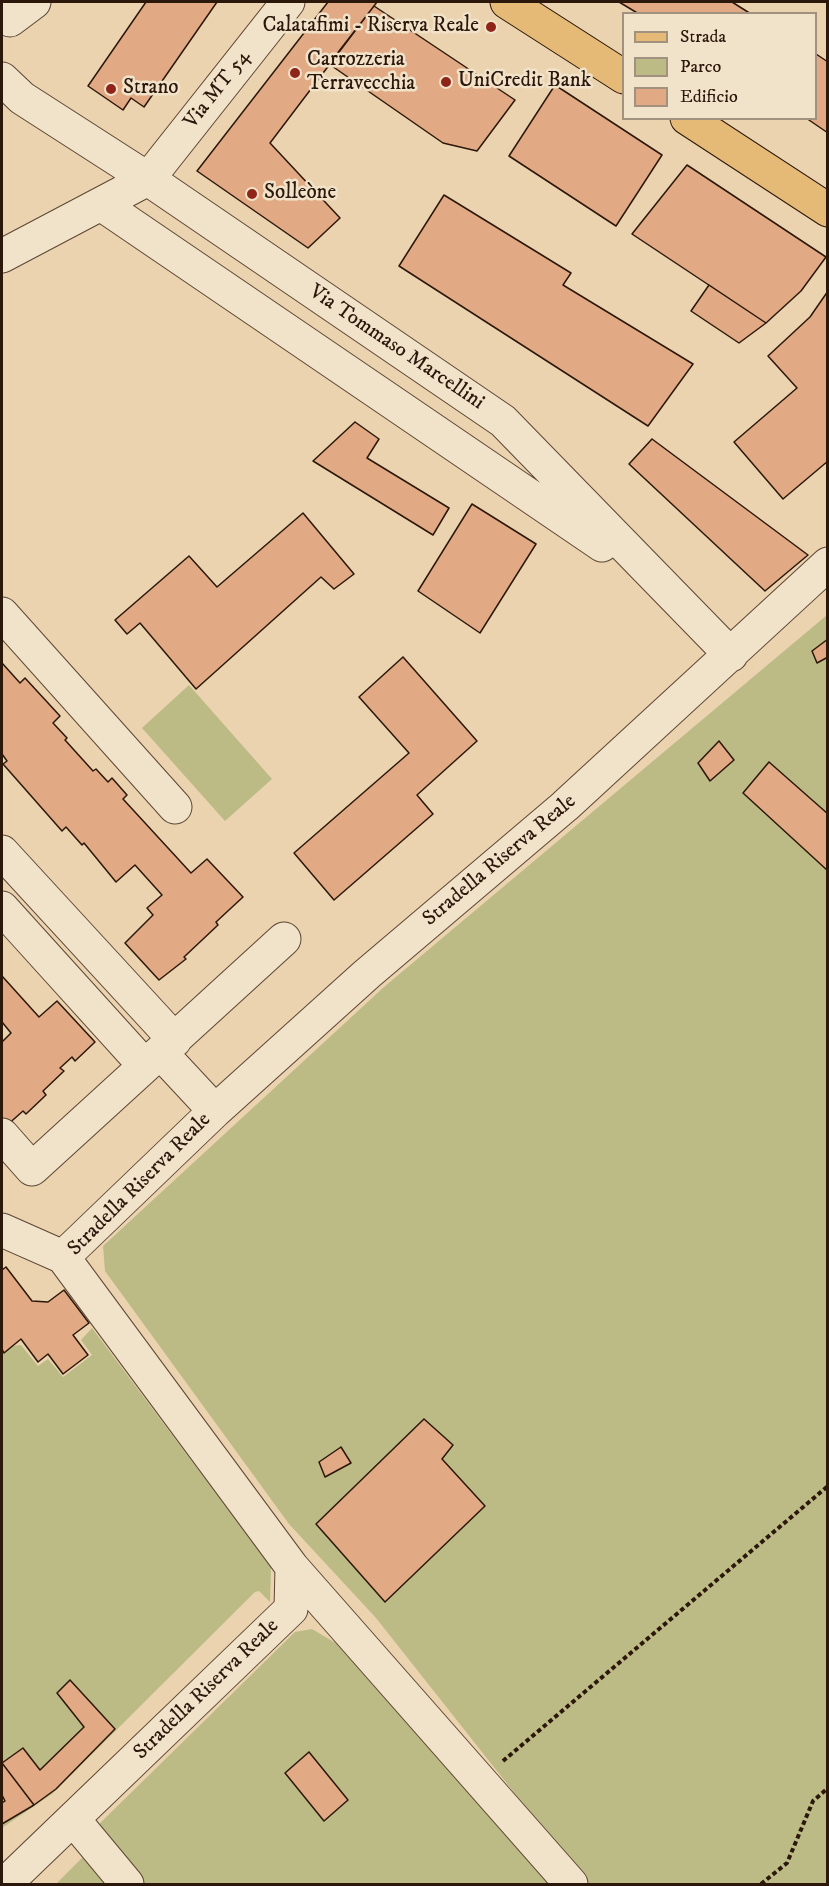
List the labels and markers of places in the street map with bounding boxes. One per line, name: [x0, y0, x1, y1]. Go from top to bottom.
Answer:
place label: Calatafimi - Riserva Reale: [262, 14, 479, 40]
marker: Calatafimi - Riserva Reale: [484, 20, 498, 34]
place label: Carrozzeria Terravecchia: [307, 48, 415, 98]
marker: Carrozzeria Terravecchia: [288, 66, 302, 80]
place label: UniCredit Bank: [458, 69, 591, 95]
marker: UniCredit Bank: [439, 75, 453, 89]
place label: Strano: [123, 76, 179, 102]
marker: Strano: [104, 82, 118, 96]
place label: Solleòne: [264, 181, 336, 207]
marker: Solleòne: [245, 187, 259, 201]

